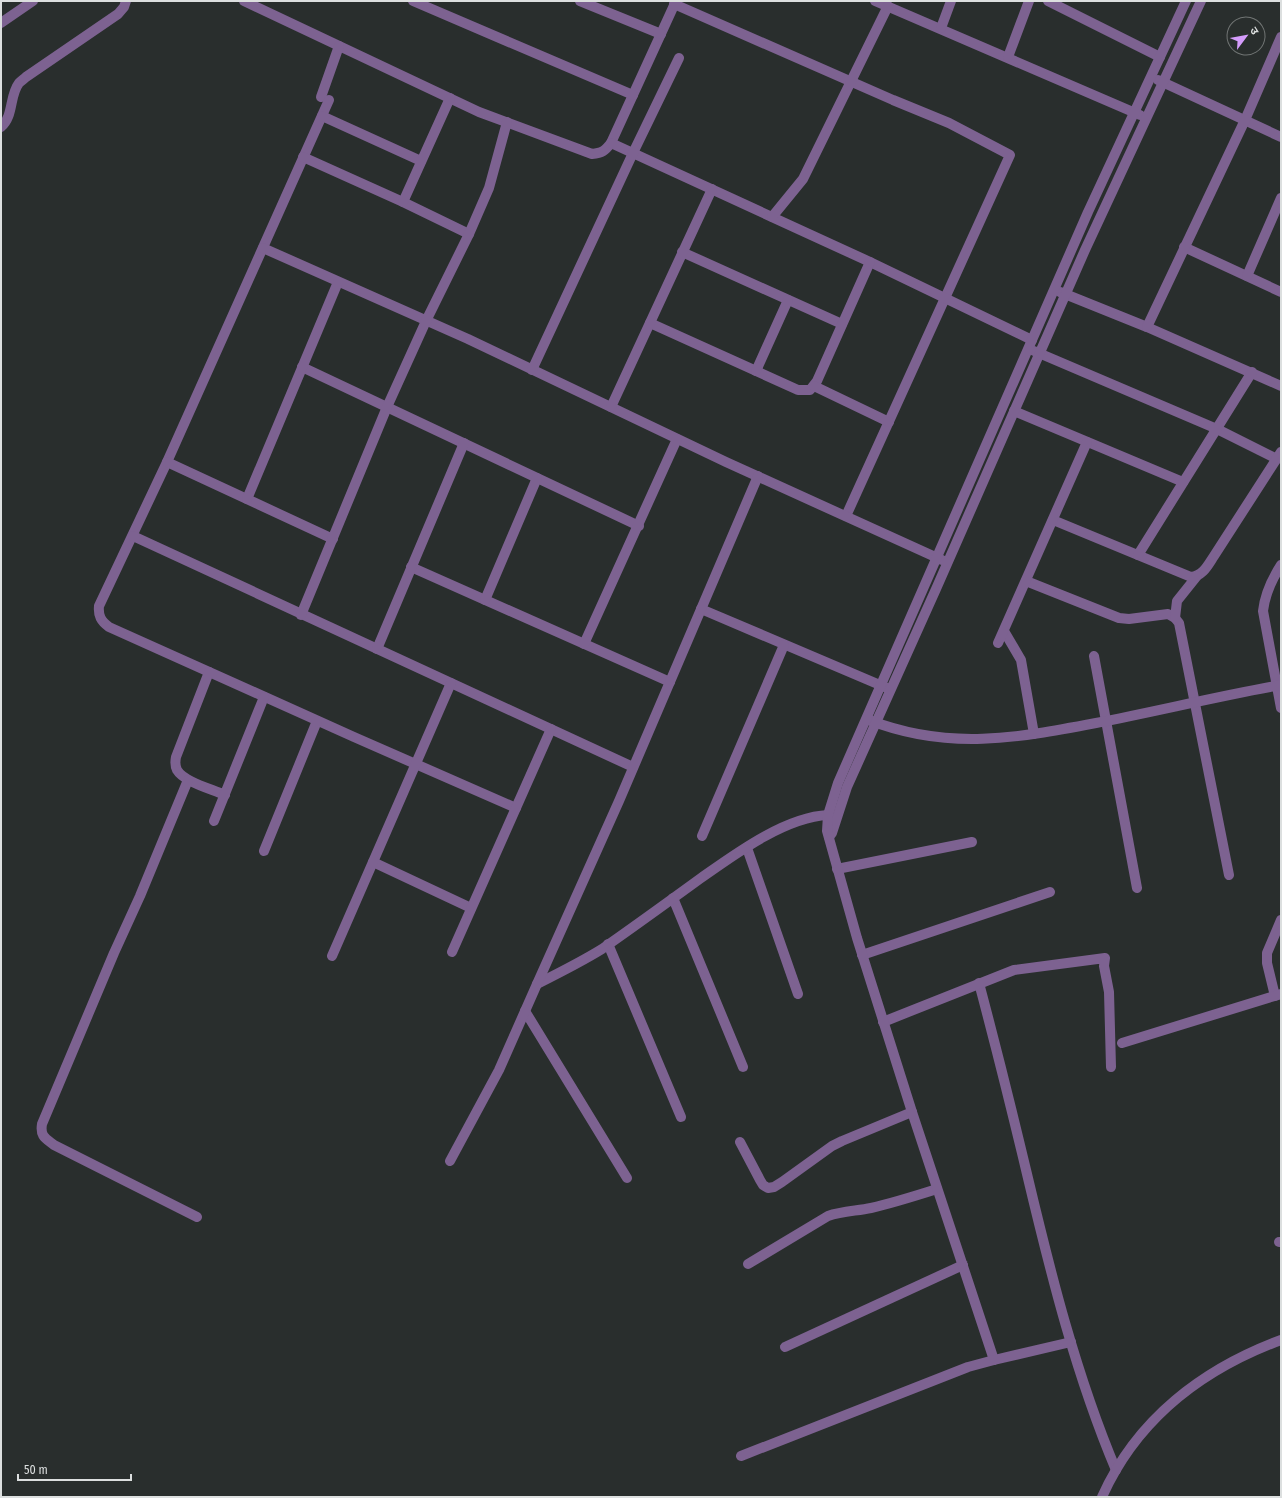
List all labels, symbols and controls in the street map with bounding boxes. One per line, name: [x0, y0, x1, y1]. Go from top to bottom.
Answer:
north arrow: [1226, 16, 1266, 56]
text: उ: [1247, 25, 1262, 38]
scale bar: [18, 1456, 131, 1482]
text: 50 m: [24, 1463, 48, 1477]

